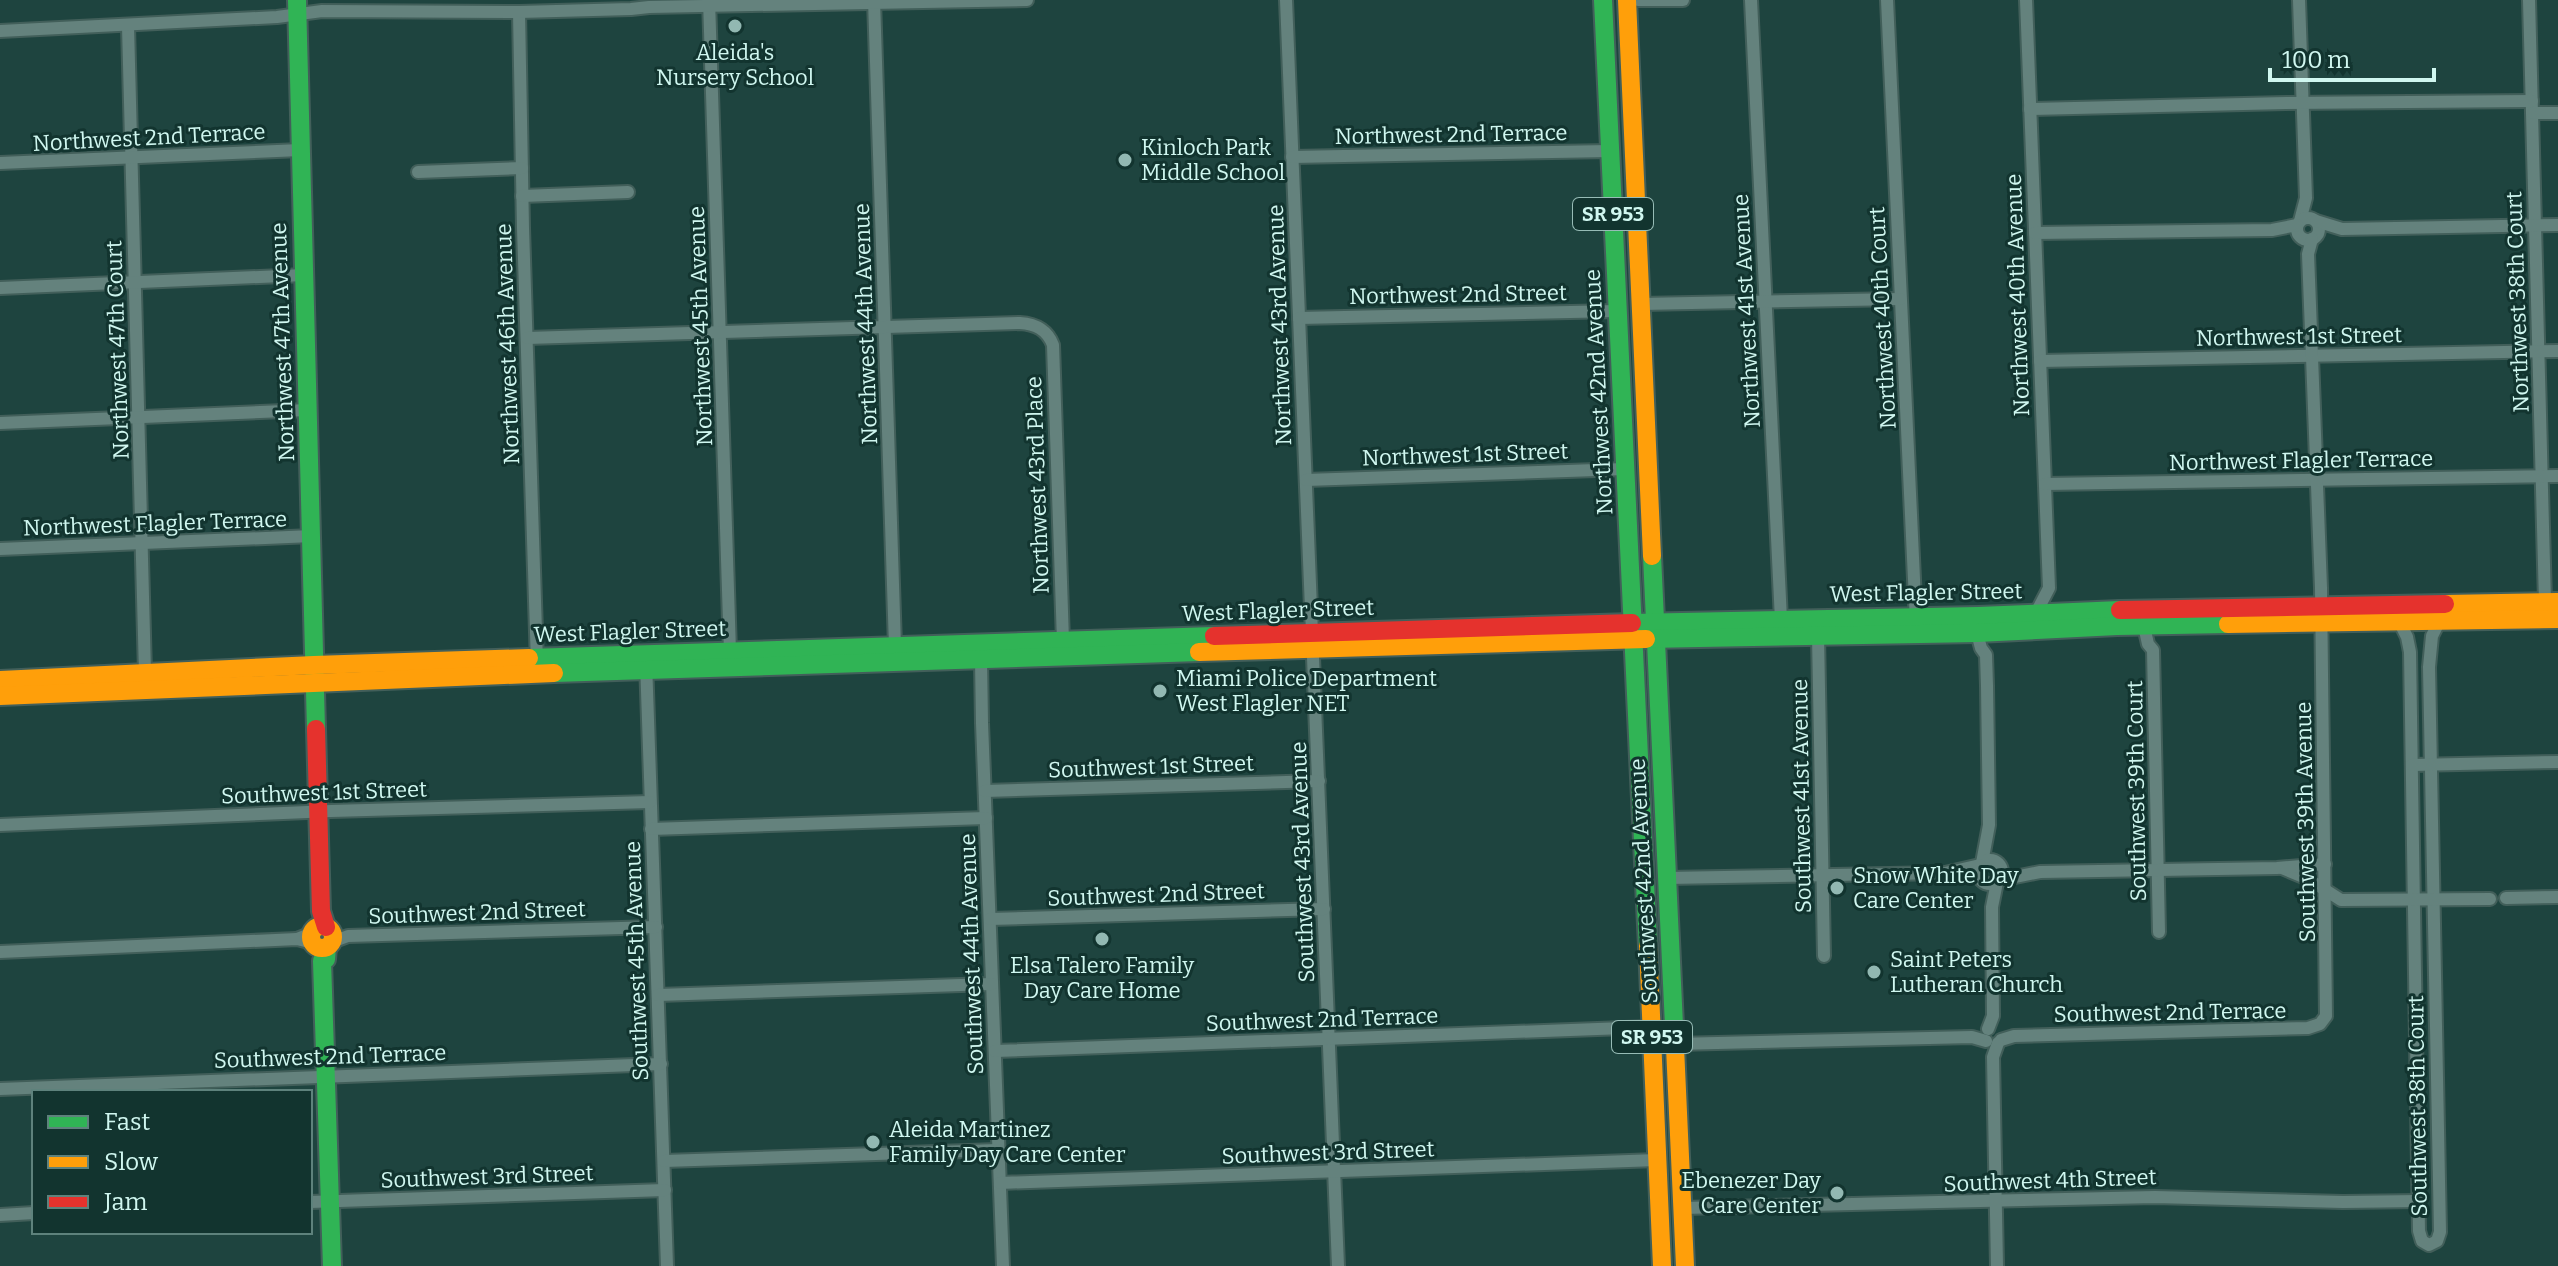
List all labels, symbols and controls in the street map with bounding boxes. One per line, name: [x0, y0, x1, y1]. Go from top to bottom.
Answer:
marker: Aleida's Nursery School: [726, 17, 744, 35]
scale bar: [2270, 32, 2434, 82]
place label: Aleida's Nursery School: [656, 39, 814, 91]
text: 100 m: [2282, 46, 2350, 74]
street label: Northwest 2nd Terrace: [32, 118, 266, 157]
street label: Northwest 2nd Terrace: [1334, 119, 1568, 150]
place label: Kinloch Park Middle School: [1141, 134, 1285, 186]
marker: Kinloch Park Middle School: [1116, 151, 1134, 169]
street label: Northwest 40th Avenue: [2000, 173, 2035, 417]
street label: Northwest 38th Court: [2500, 191, 2535, 413]
street label: Northwest 41st Avenue: [1727, 193, 1766, 429]
road number: SR 953: [1573, 198, 1653, 230]
street label: Northwest 44th Avenue: [848, 203, 883, 445]
street label: Northwest 43rd Avenue: [1262, 204, 1297, 446]
street label: Northwest 45th Avenue: [683, 205, 718, 446]
street label: Northwest 40th Court: [1863, 206, 1902, 430]
street label: Northwest 47th Avenue: [265, 222, 300, 462]
street label: Northwest 46th Avenue: [490, 223, 525, 465]
street label: Northwest 47th Court: [100, 240, 135, 460]
street label: Northwest 42nd Avenue: [1579, 268, 1618, 515]
street label: Northwest 2nd Street: [1349, 279, 1567, 310]
street label: Northwest 1st Street: [2196, 321, 2402, 352]
street label: Northwest 43rd Place: [1020, 376, 1055, 594]
street label: Northwest 1st Street: [1361, 437, 1569, 472]
street label: Northwest Flagler Terrace: [2169, 445, 2433, 476]
street label: Northwest Flagler Terrace: [22, 505, 288, 542]
street label: West Flagler Street: [1829, 577, 2023, 608]
street label: West Flagler Street: [1181, 594, 1375, 627]
street label: West Flagler Street: [533, 615, 727, 648]
place label: Miami Police Department West Flagler NET: [1176, 665, 1437, 717]
street label: Southwest 41st Avenue: [1786, 679, 1817, 913]
street label: Southwest 39th Court: [2121, 680, 2152, 902]
marker: Miami Police Department West Flagler NET: [1151, 682, 1169, 700]
street label: Southwest 39th Avenue: [2290, 701, 2321, 943]
street label: Southwest 43rd Avenue: [1285, 741, 1320, 983]
street label: Southwest 1st Street: [1048, 749, 1255, 784]
street label: Southwest 42nd Avenue: [1624, 758, 1663, 1004]
street label: Southwest 1st Street: [221, 775, 428, 810]
street label: Southwest 44th Avenue: [954, 833, 989, 1075]
street label: Southwest 45th Avenue: [619, 841, 654, 1081]
place label: Snow White Day Care Center: [1853, 862, 2019, 914]
street label: Southwest 2nd Street: [1047, 877, 1265, 912]
marker: Snow White Day Care Center: [1828, 879, 1846, 897]
street label: Southwest 2nd Street: [368, 895, 586, 930]
marker: Elsa Talero Family Day Care Home: [1093, 930, 1111, 948]
place label: Saint Peters Lutheran Church: [1890, 946, 2063, 998]
place label: Elsa Talero Family Day Care Home: [1010, 952, 1194, 1004]
marker: Saint Peters Lutheran Church: [1865, 963, 1883, 981]
street label: Southwest 38th Court: [2402, 995, 2433, 1217]
street label: Southwest 2nd Terrace: [2053, 997, 2287, 1028]
street label: Southwest 2nd Terrace: [1205, 1002, 1439, 1037]
road number: SR 953: [1612, 1021, 1692, 1053]
street label: Southwest 2nd Terrace: [213, 1039, 447, 1074]
legend: [32, 1090, 312, 1234]
text: Fast: [104, 1108, 150, 1136]
place label: Aleida Martinez Family Day Care Center: [889, 1116, 1126, 1168]
marker: Aleida Martinez Family Day Care Center: [864, 1133, 882, 1151]
street label: Southwest 3rd Street: [1221, 1135, 1435, 1170]
text: Slow: [104, 1148, 159, 1176]
street label: Southwest 3rd Street: [380, 1159, 594, 1194]
street label: Southwest 4th Street: [1943, 1163, 2157, 1198]
place label: Ebenezer Day Care Center: [1682, 1167, 1821, 1219]
marker: Ebenezer Day Care Center: [1828, 1184, 1846, 1202]
text: Jam: [103, 1188, 148, 1216]

